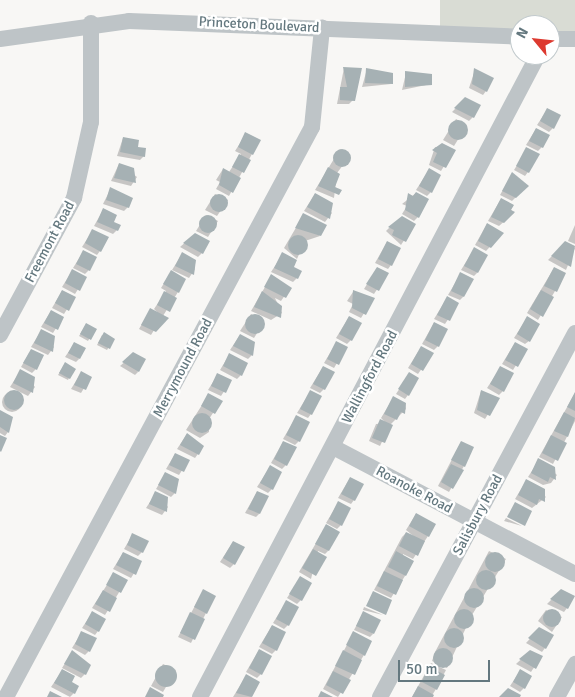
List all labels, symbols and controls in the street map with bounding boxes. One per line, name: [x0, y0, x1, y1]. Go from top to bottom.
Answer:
street label: Princeton Boulevard: [198, 13, 320, 37]
north arrow: [510, 15, 560, 65]
text: N: [512, 25, 532, 41]
street label: Freemont Road: [21, 198, 79, 286]
street label: Merrymound Road: [150, 316, 216, 420]
street label: Wallingford Road: [338, 328, 402, 426]
street label: Roanoke Road: [373, 463, 455, 517]
street label: Salisbury Road: [450, 472, 506, 558]
scale bar: [400, 650, 492, 682]
text: 50 m: [406, 660, 437, 678]

